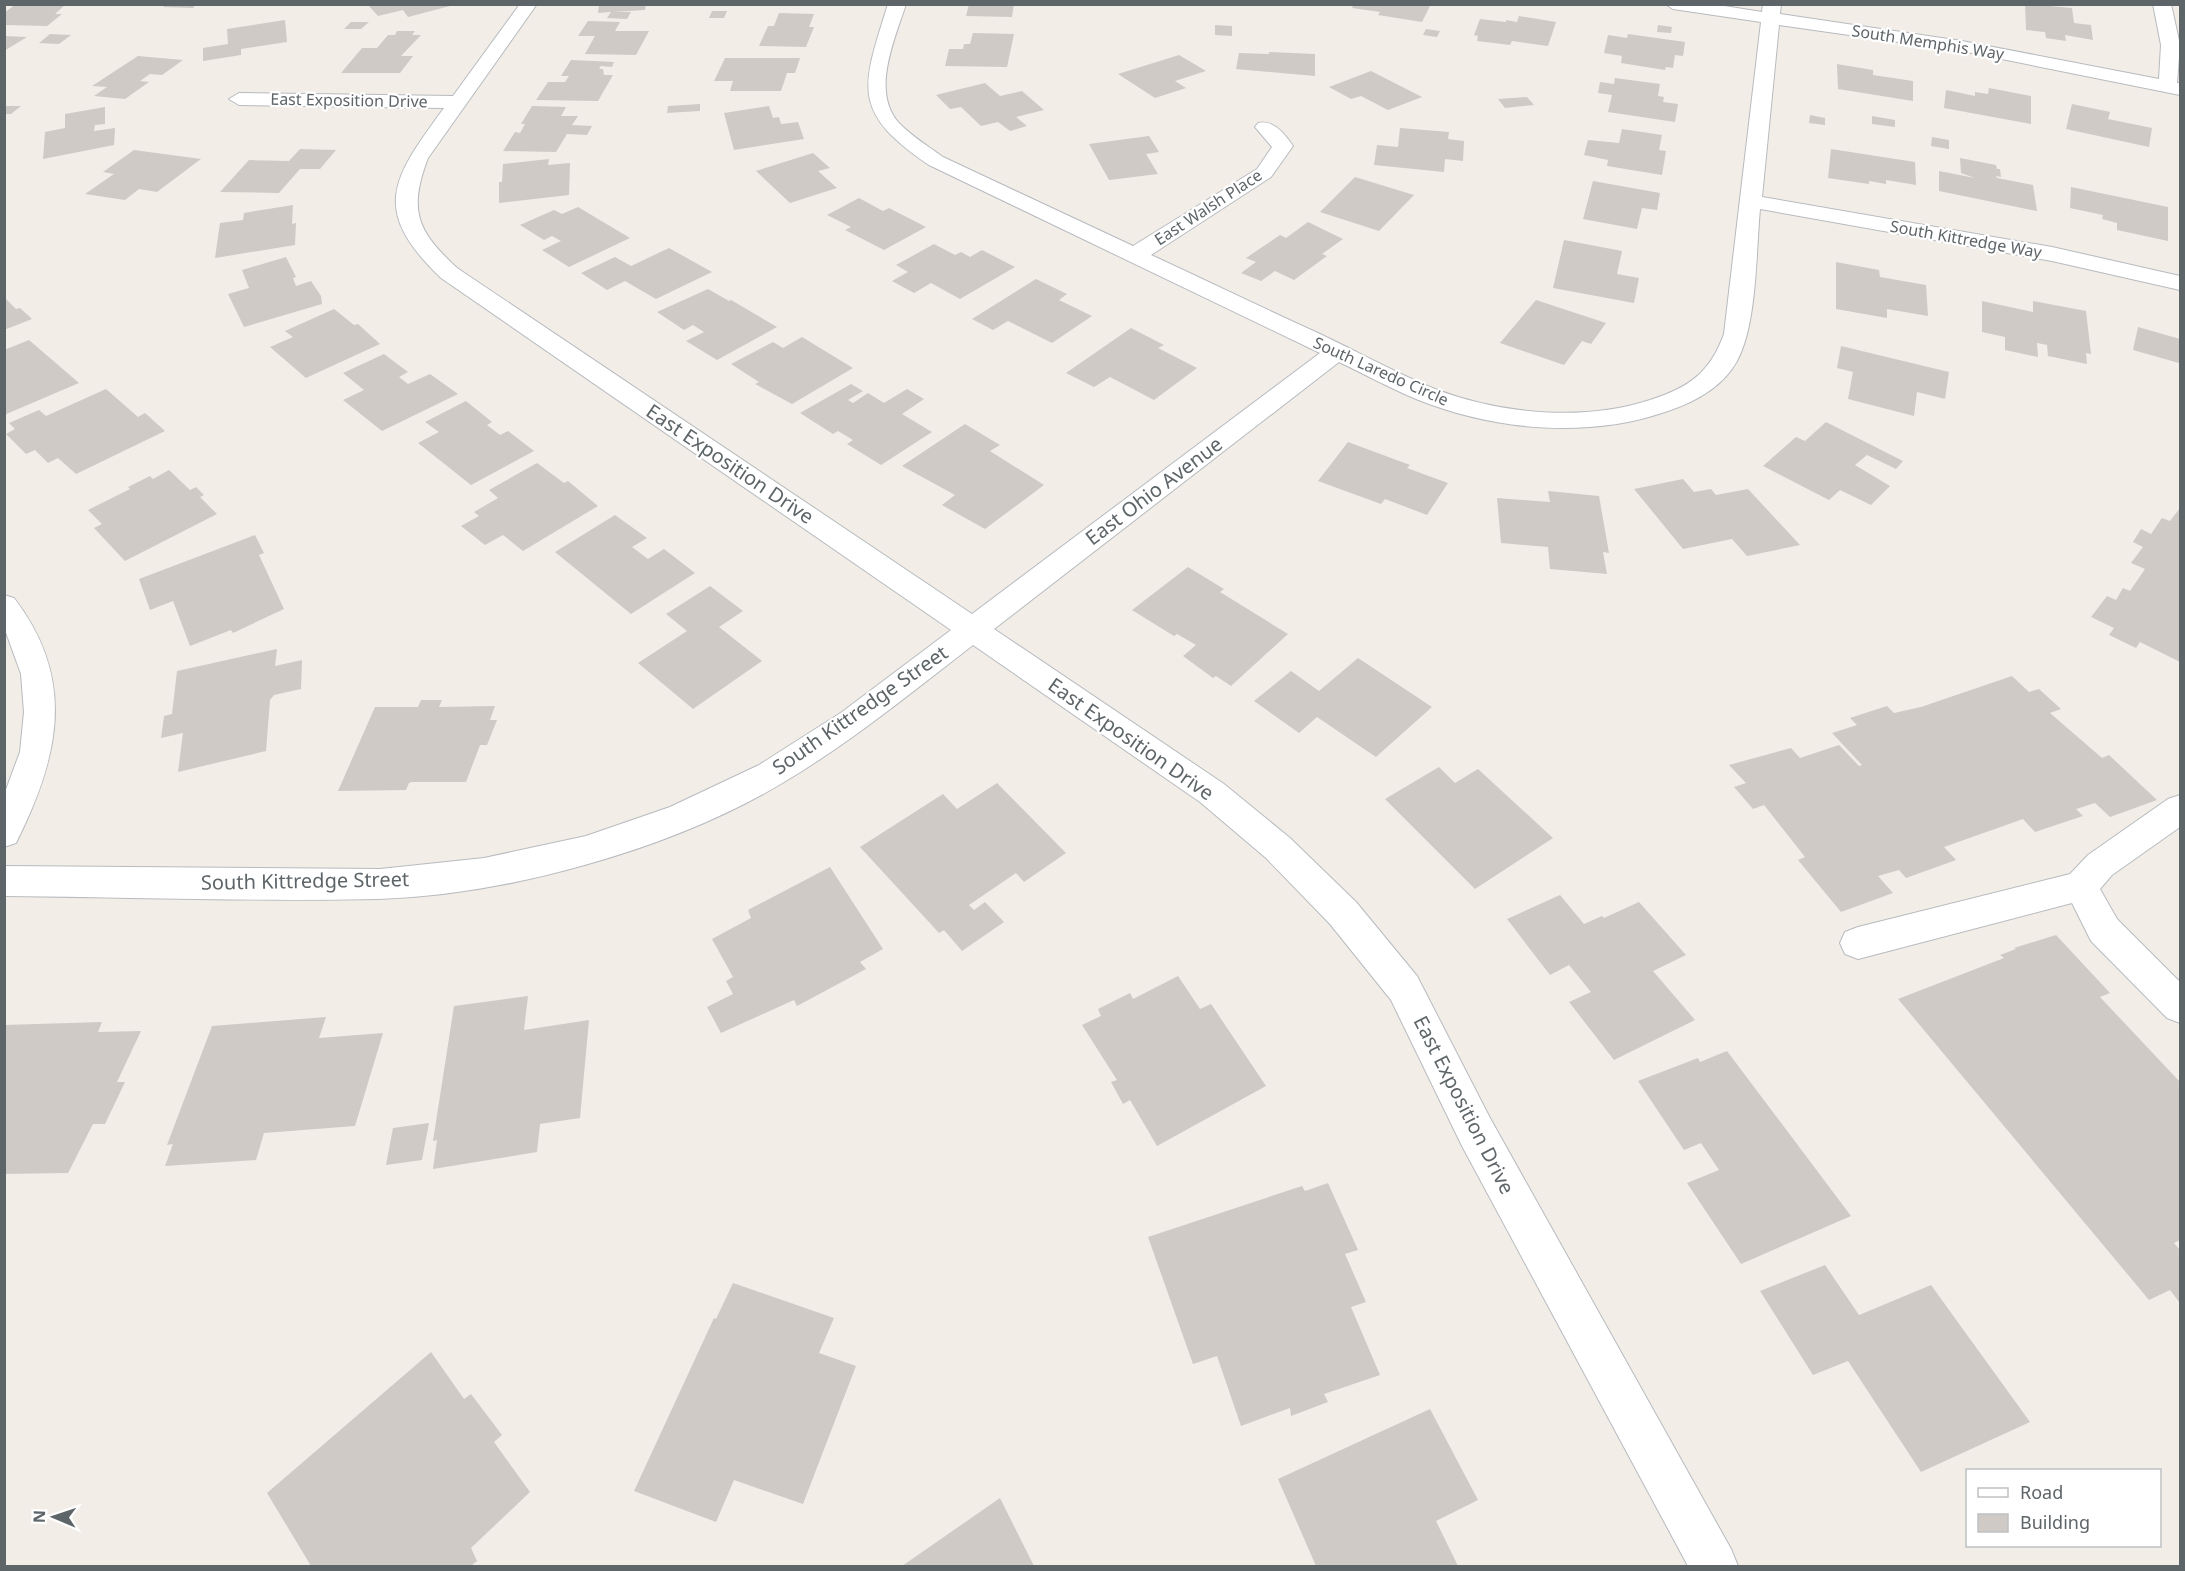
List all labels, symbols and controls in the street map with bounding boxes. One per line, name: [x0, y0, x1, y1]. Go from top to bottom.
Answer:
street label: South Memphis Way: [1850, 19, 2007, 65]
street label: East Exposition Drive: [270, 88, 428, 112]
street label: East Walsh Place: [1150, 164, 1266, 250]
street label: South Kittredge Way: [1888, 215, 2044, 263]
street label: South Laredo Circle: [1310, 331, 1452, 411]
street label: East Exposition Drive: [641, 397, 819, 530]
street label: East Ohio Avenue: [1080, 430, 1228, 551]
street label: South Kittredge Street: [767, 639, 953, 780]
street label: East Exposition Drive: [1043, 671, 1220, 806]
street label: South Kittredge Street: [201, 865, 409, 896]
street label: East Exposition Drive: [1408, 1011, 1521, 1199]
legend: [1966, 1469, 2161, 1547]
text: Road: [2020, 1480, 2063, 1504]
north arrow: [24, 1487, 84, 1547]
text: N: [28, 1510, 50, 1523]
text: Building: [2020, 1510, 2090, 1534]

